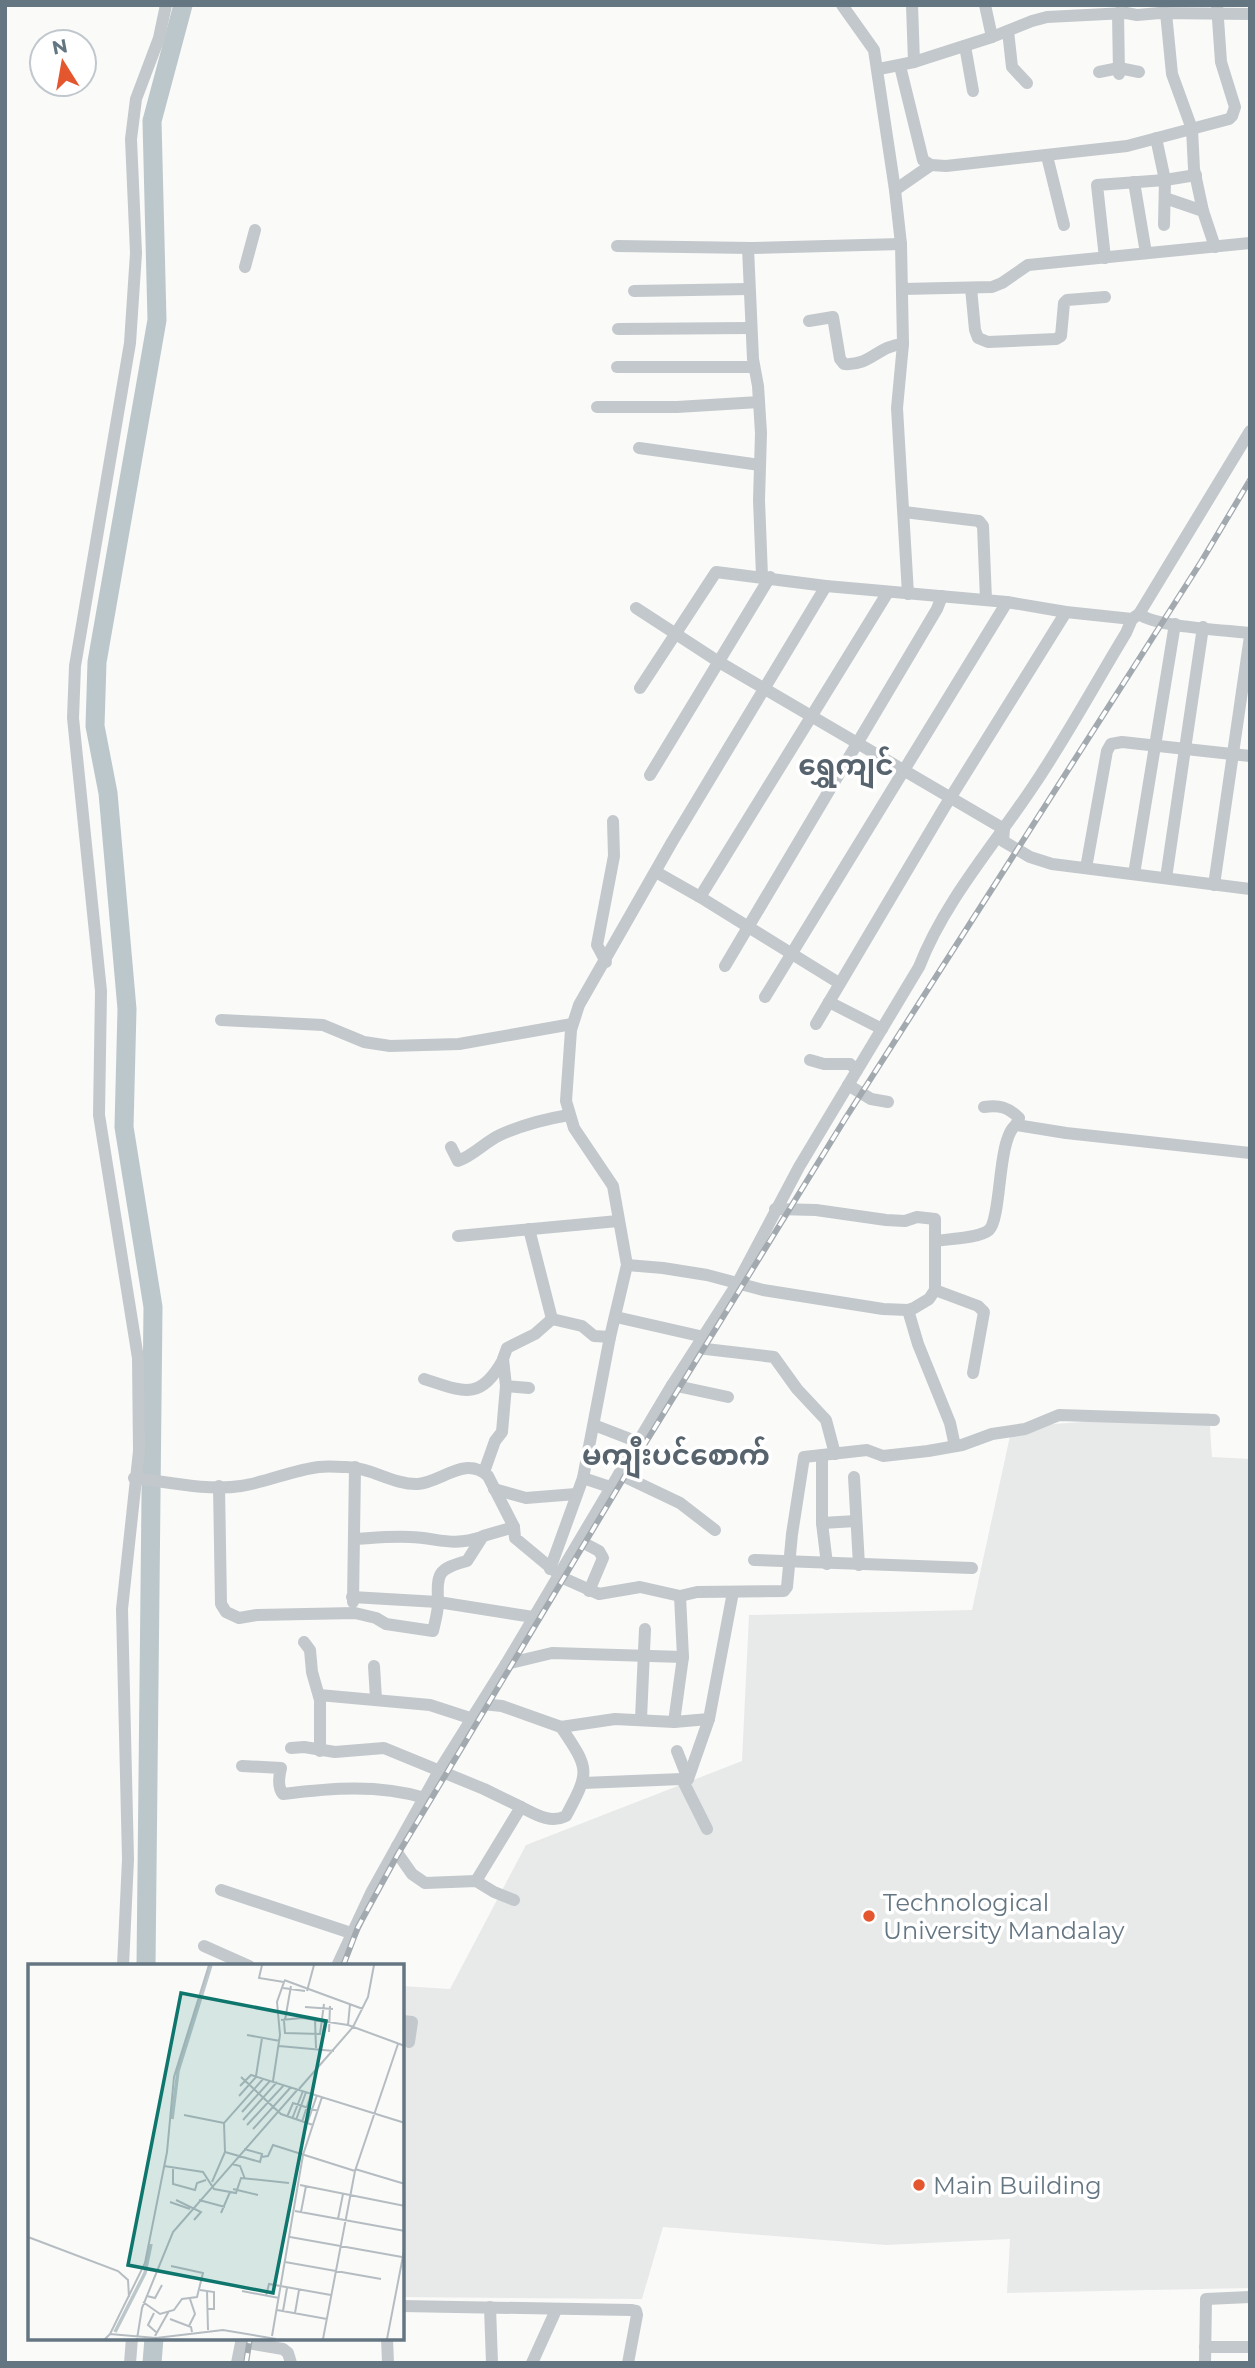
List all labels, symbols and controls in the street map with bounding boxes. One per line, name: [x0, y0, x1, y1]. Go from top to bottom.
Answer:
north arrow: [28, 28, 98, 98]
text: N: [50, 34, 70, 60]
district label: ရွှေကျင်: [798, 746, 894, 789]
district label: မကျီးပင်စောက်: [582, 1436, 770, 1479]
place label: Technological University Mandalay: [883, 1888, 1124, 1945]
marker: Technological University Mandalay: [861, 1908, 877, 1924]
inset map: [28, 1964, 404, 2340]
place label: Main Building: [933, 2171, 1102, 2200]
marker: Main Building: [911, 2177, 927, 2193]

